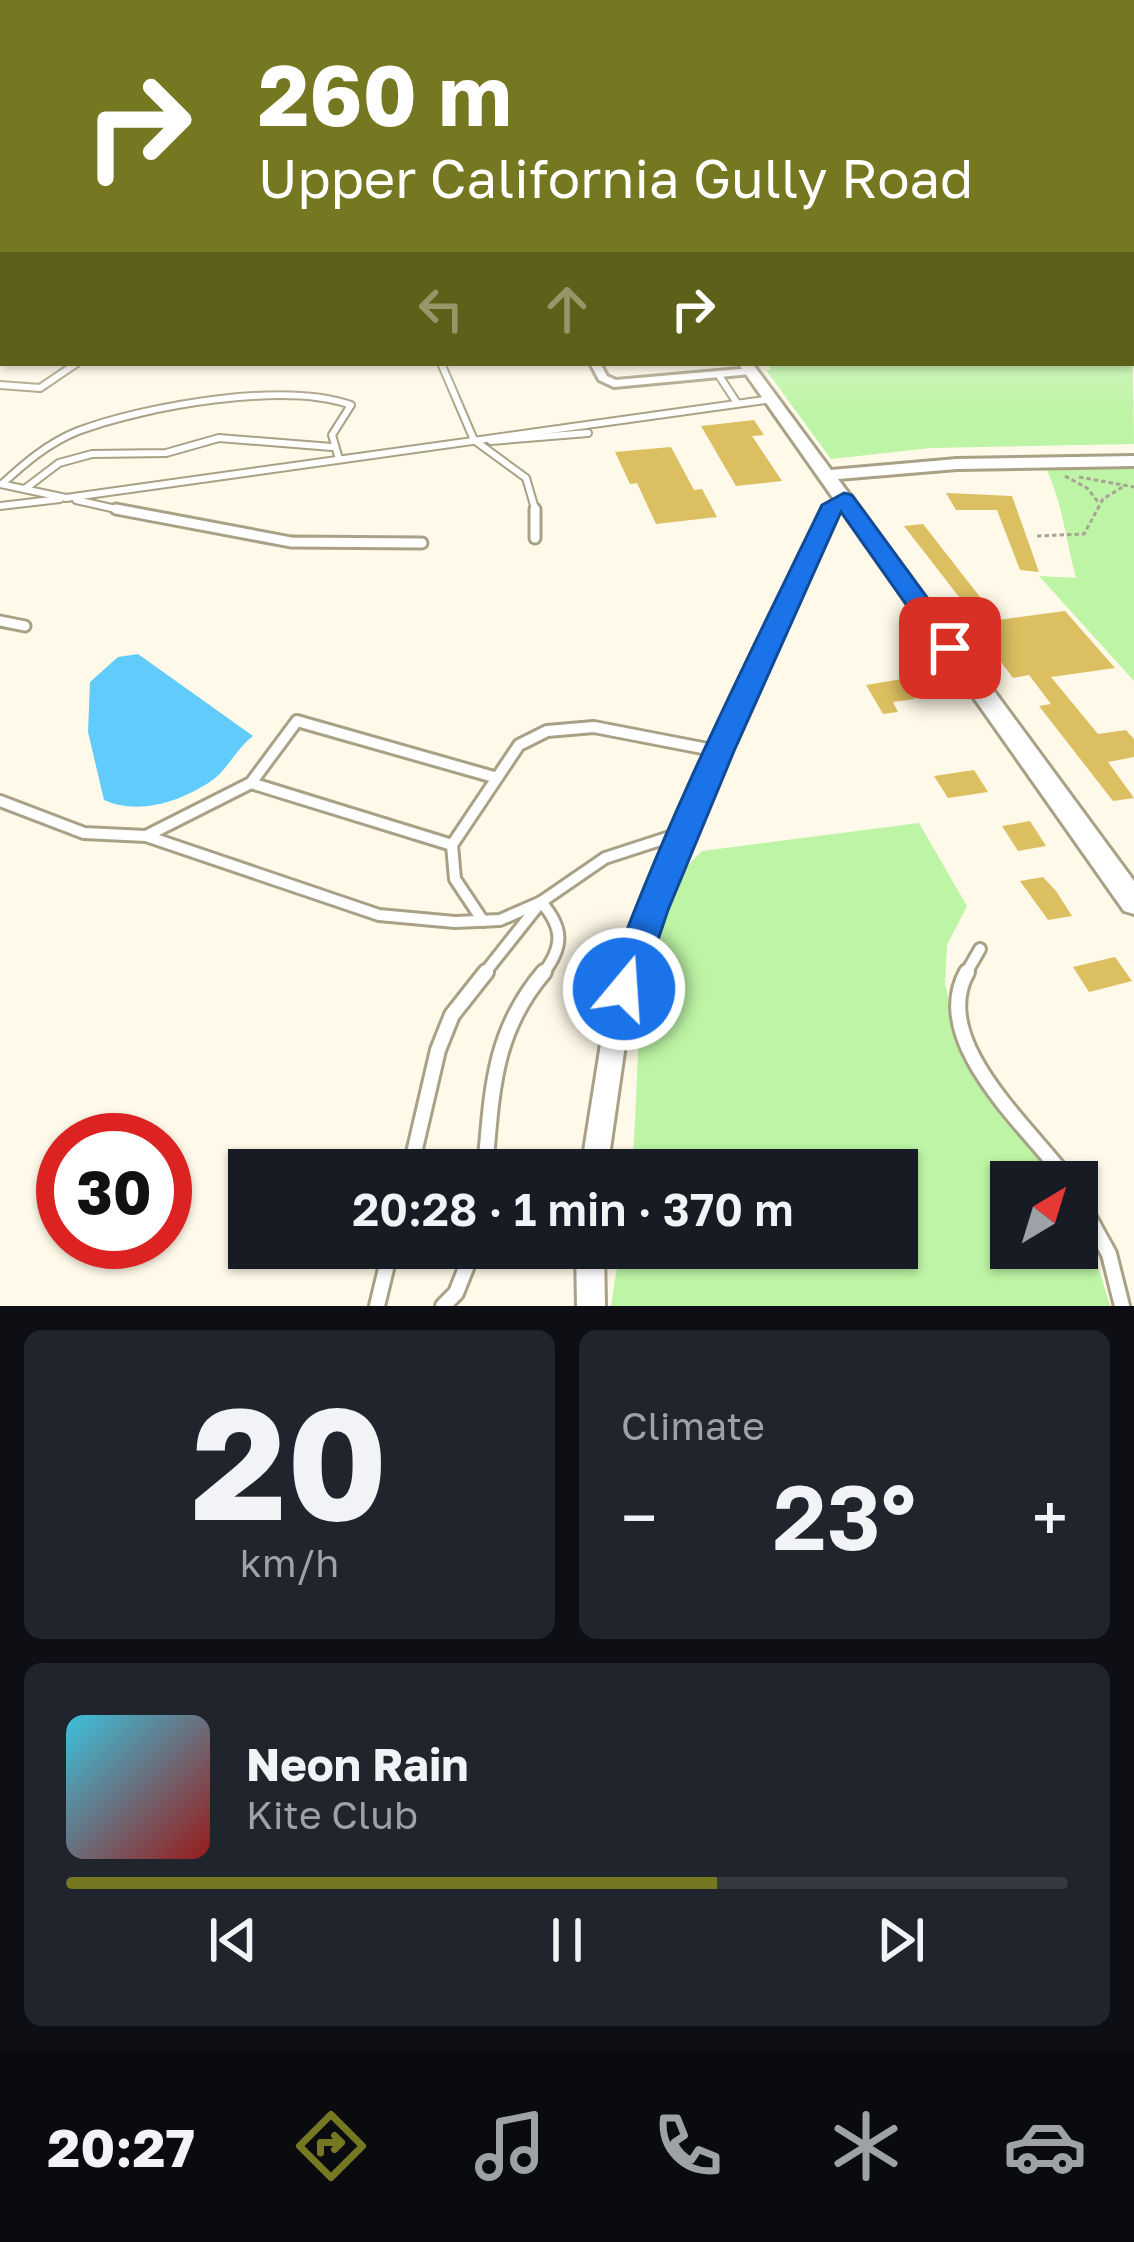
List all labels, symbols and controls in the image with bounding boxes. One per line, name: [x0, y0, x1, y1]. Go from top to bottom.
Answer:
text: 260 m: [258, 44, 512, 144]
icon: right: [60, 48, 216, 204]
text: Upper California Gully Road: [258, 145, 973, 210]
icon: left: [408, 276, 474, 342]
icon: ahead: [534, 276, 600, 342]
icon: right: [660, 276, 726, 342]
pin: [899, 597, 1001, 699]
icon: arrive: [917, 615, 983, 681]
position arrow: [561, 926, 687, 1052]
speed limit sign: 30: [36, 1113, 192, 1269]
north arrow: [990, 1161, 1098, 1269]
map controls: [990, 1161, 1098, 1269]
text: 20:28 · 1 min · 370 m: [352, 1182, 794, 1236]
text: 20: [191, 1367, 388, 1554]
text: Climate: [621, 1402, 765, 1449]
text: 23°: [773, 1462, 916, 1570]
text: −: [621, 1477, 657, 1557]
text: +: [1032, 1477, 1068, 1557]
text: km/h: [240, 1539, 339, 1586]
text: Neon Rain: [246, 1737, 469, 1791]
text: Kite Club: [246, 1791, 418, 1838]
icon: previous: [200, 1907, 266, 1973]
icon: pause: [534, 1907, 600, 1973]
icon: next: [868, 1907, 934, 1973]
icon: directions: [289, 2104, 373, 2188]
icon: music: [468, 2104, 552, 2188]
icon: phone: [646, 2104, 730, 2188]
icon: climate: [824, 2104, 908, 2188]
icon: car: [1003, 2104, 1087, 2188]
text: 20:27: [47, 2114, 195, 2179]

